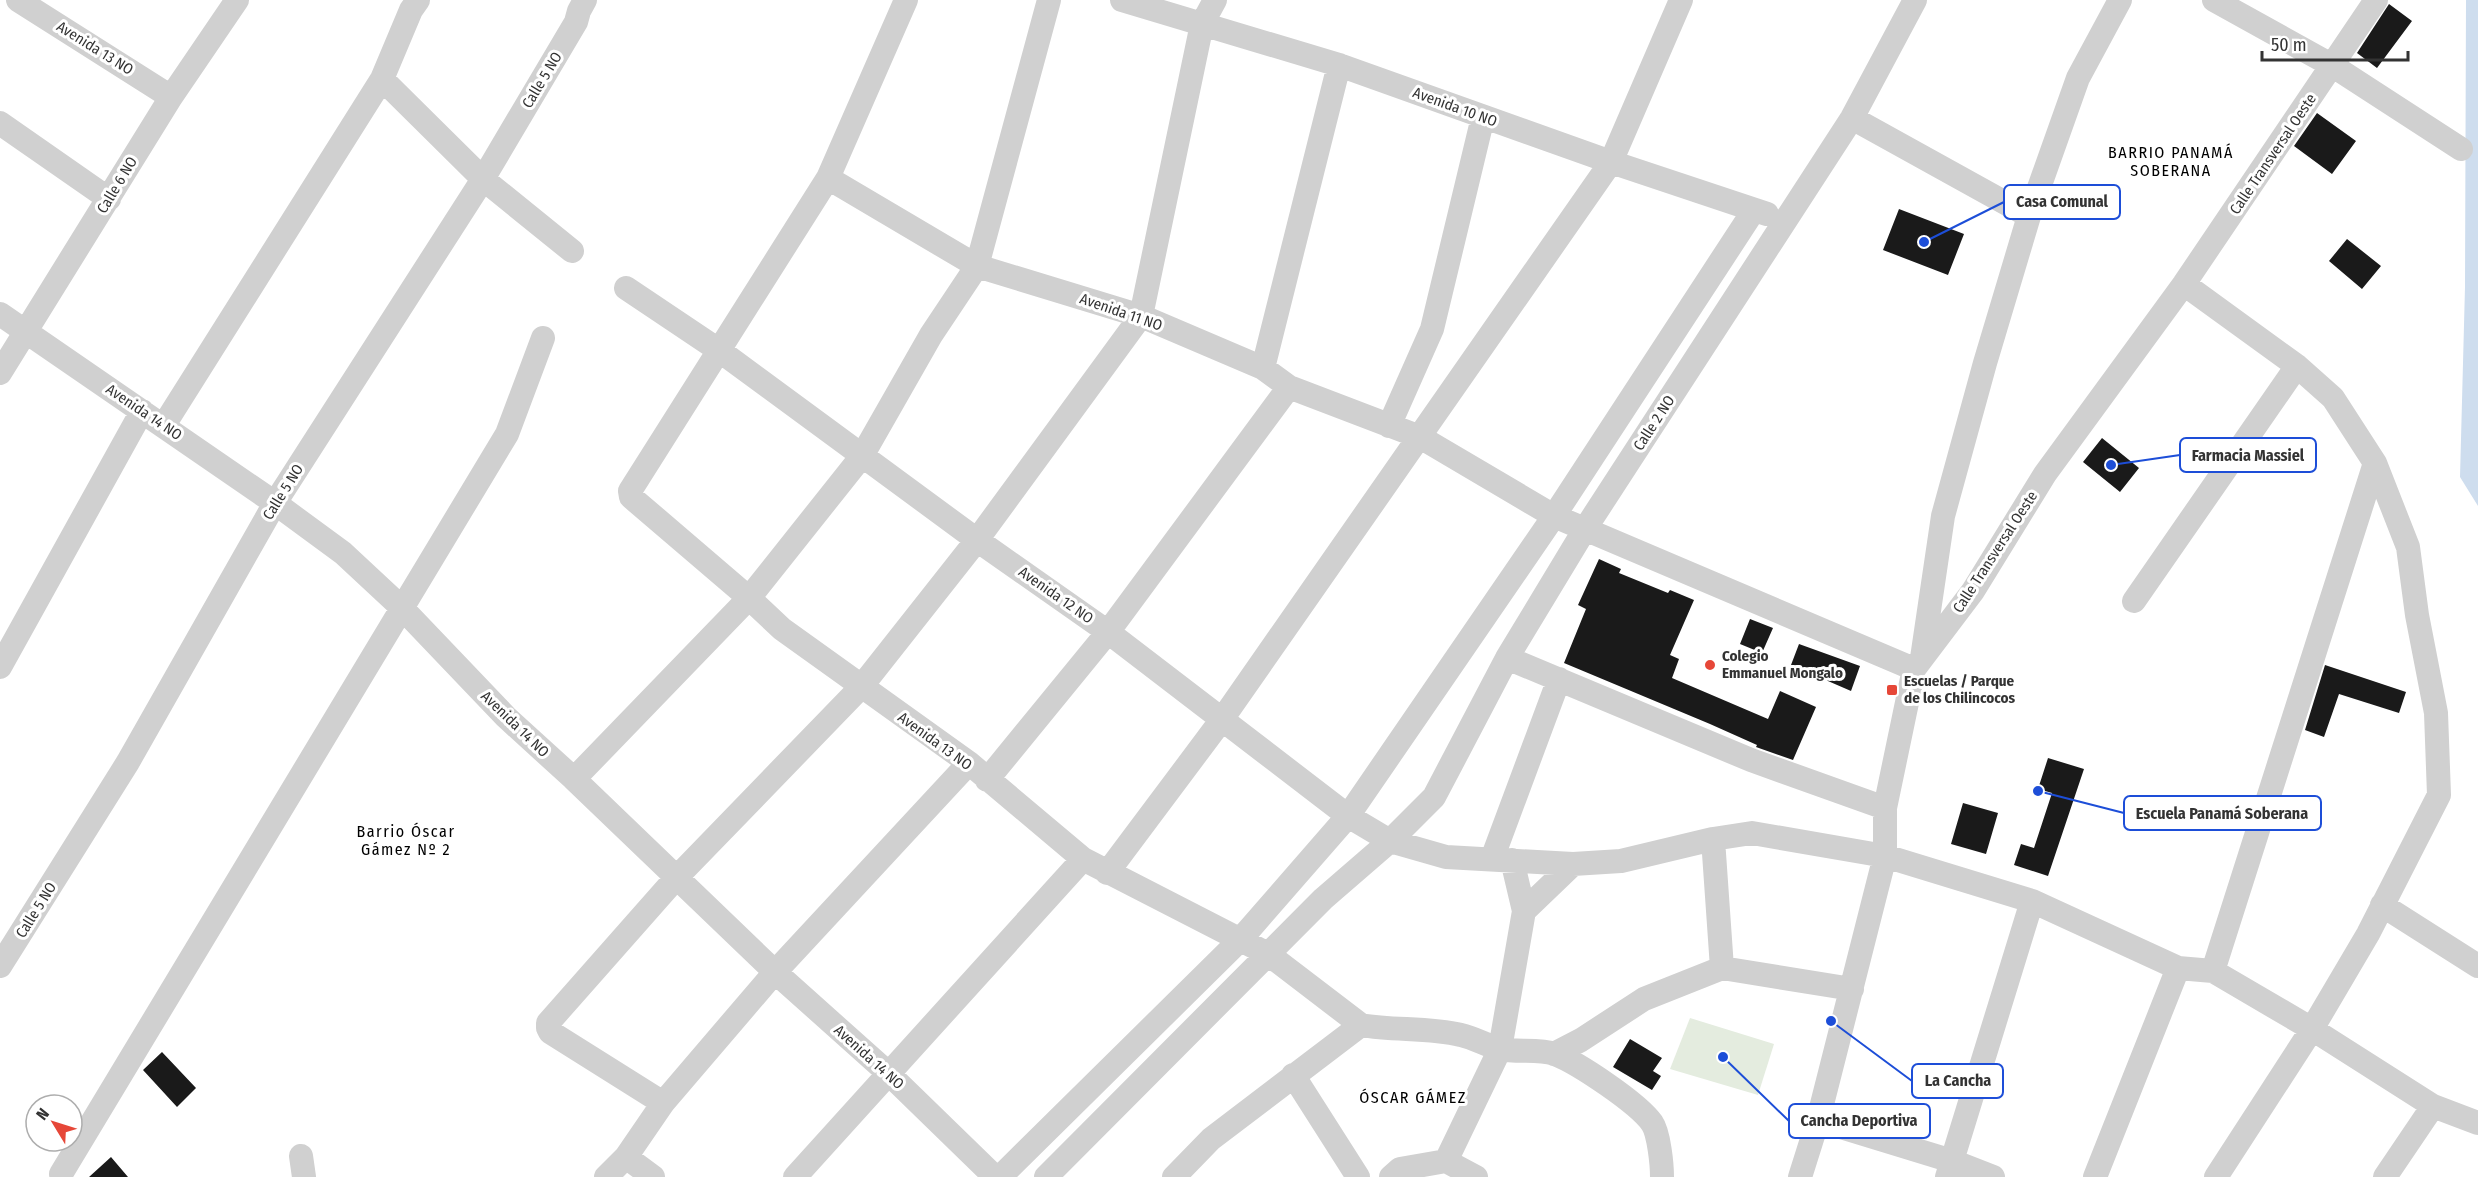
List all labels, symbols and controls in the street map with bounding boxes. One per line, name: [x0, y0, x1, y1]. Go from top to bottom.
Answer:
street label: Avenida 13 NO: [53, 17, 137, 79]
scale bar: [2262, 24, 2408, 62]
text: 50 m: [2271, 34, 2307, 56]
street label: Calle 5 NO: [518, 49, 566, 111]
street label: Avenida 10 NO: [1410, 83, 1500, 131]
street label: Calle Transversal Oeste: [2226, 90, 2320, 218]
district label: BARRIO PANAMÁ SOBERANA: [2108, 143, 2234, 180]
street label: Calle 6 NO: [93, 153, 141, 217]
callout: Casa Comunal: [2004, 185, 2120, 219]
text: Casa Comunal: [2016, 192, 2109, 211]
street label: Avenida 11 NO: [1077, 289, 1165, 335]
street label: Avenida 14 NO: [103, 380, 185, 444]
street label: Calle 2 NO: [1630, 392, 1678, 454]
callout: Farmacia Massiel: [2180, 438, 2316, 472]
text: Farmacia Massiel: [2192, 446, 2305, 465]
street label: Calle 5 NO: [259, 461, 307, 523]
street label: Calle Transversal Oeste: [1949, 488, 2041, 616]
street label: Avenida 12 NO: [1015, 563, 1097, 627]
place label: Colegio Emmanuel Mongalo: [1722, 647, 1843, 682]
marker: Colegio Emmanuel Mongalo: [1703, 658, 1717, 672]
place label: Escuelas / Parque de los Chilincocos: [1904, 672, 2015, 707]
marker: Escuelas / Parque de los Chilincocos: [1885, 683, 1899, 697]
street label: Avenida 14 NO: [477, 687, 553, 761]
street label: Avenida 13 NO: [894, 708, 976, 774]
callout: Escuela Panamá Soberana: [2124, 796, 2321, 830]
text: Escuela Panamá Soberana: [2136, 804, 2308, 823]
district label: Barrio Óscar Gámez Nº 2: [357, 822, 455, 859]
street label: Calle 5 NO: [12, 879, 60, 941]
street label: Avenida 14 NO: [830, 1021, 908, 1093]
callout: La Cancha: [1912, 1064, 2003, 1098]
text: La Cancha: [1925, 1071, 1991, 1090]
district label: ÓSCAR GÁMEZ: [1359, 1088, 1467, 1107]
north arrow: [24, 1093, 84, 1153]
text: N: [32, 1104, 53, 1124]
callout: Cancha Deportiva: [1789, 1104, 1930, 1138]
text: Cancha Deportiva: [1801, 1111, 1917, 1130]

